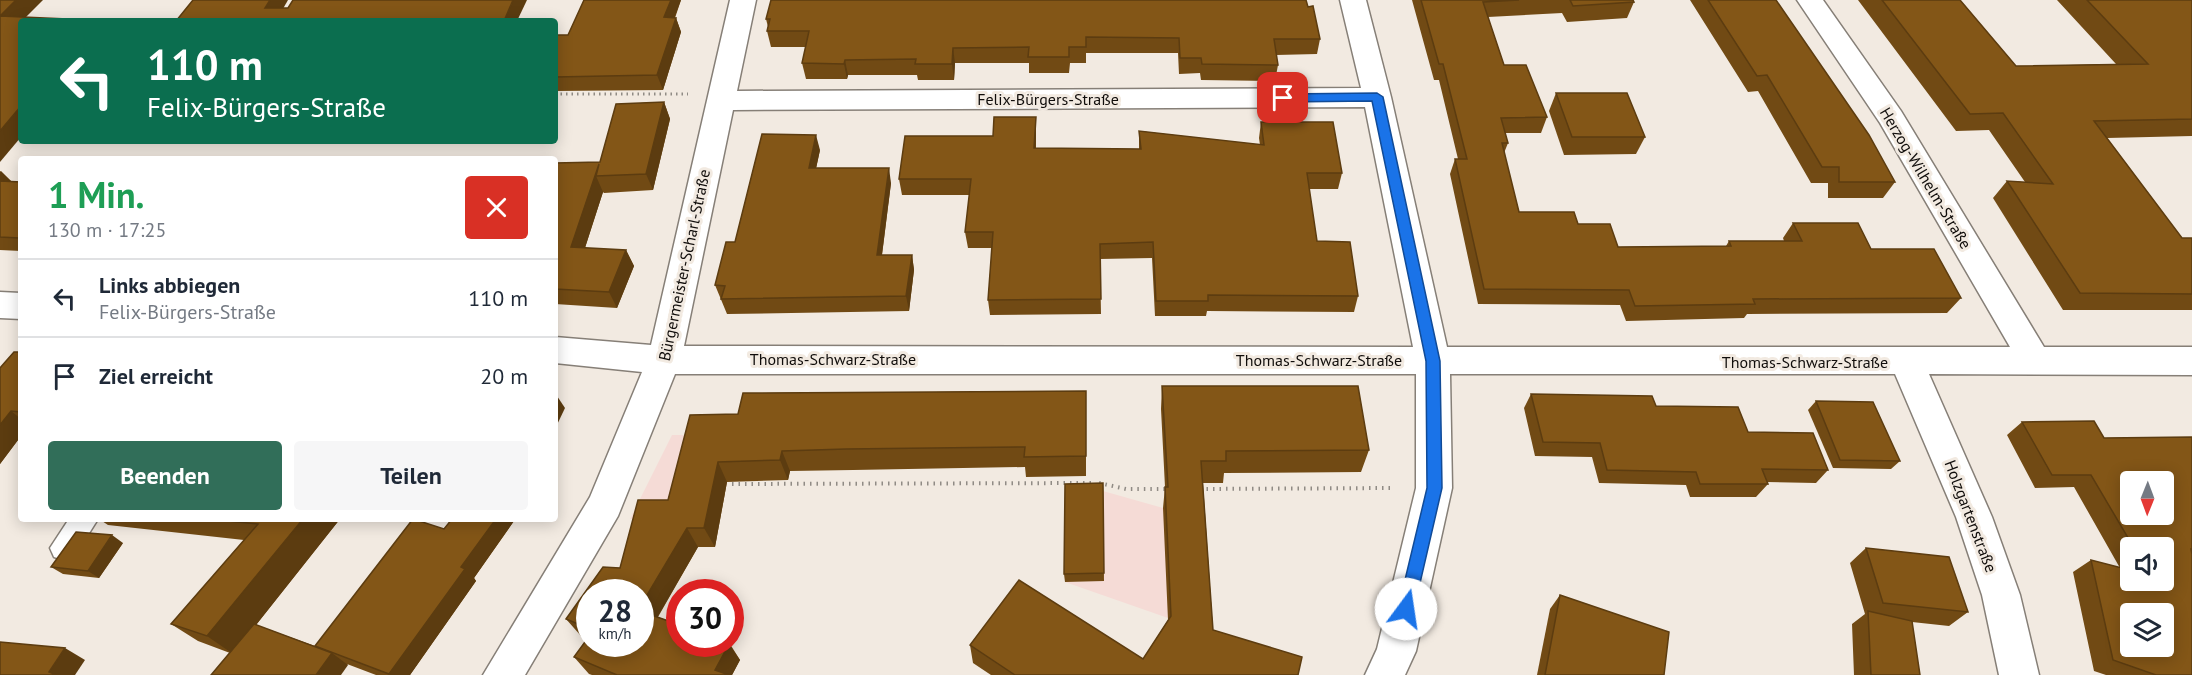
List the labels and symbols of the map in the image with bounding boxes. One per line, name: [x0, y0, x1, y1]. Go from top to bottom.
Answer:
pin: [1257, 72, 1308, 123]
street label: Felix-Bürgers-Straße: [977, 89, 1119, 109]
street label: Herzog-Wilhelm-Straße: [1876, 104, 1976, 252]
street label: Bürgermeister-Scharl-Straße: [654, 167, 714, 363]
street label: Thomas-Schwarz-Straße: [750, 349, 916, 369]
street label: Thomas-Schwarz-Straße: [1236, 350, 1402, 370]
street label: Thomas-Schwarz-Straße: [1722, 352, 1888, 372]
street label: Holzgartenstraße: [1940, 457, 2002, 575]
north arrow: [2120, 471, 2174, 525]
position arrow: [1374, 577, 1438, 641]
speed limit sign: 30: [666, 579, 744, 657]

